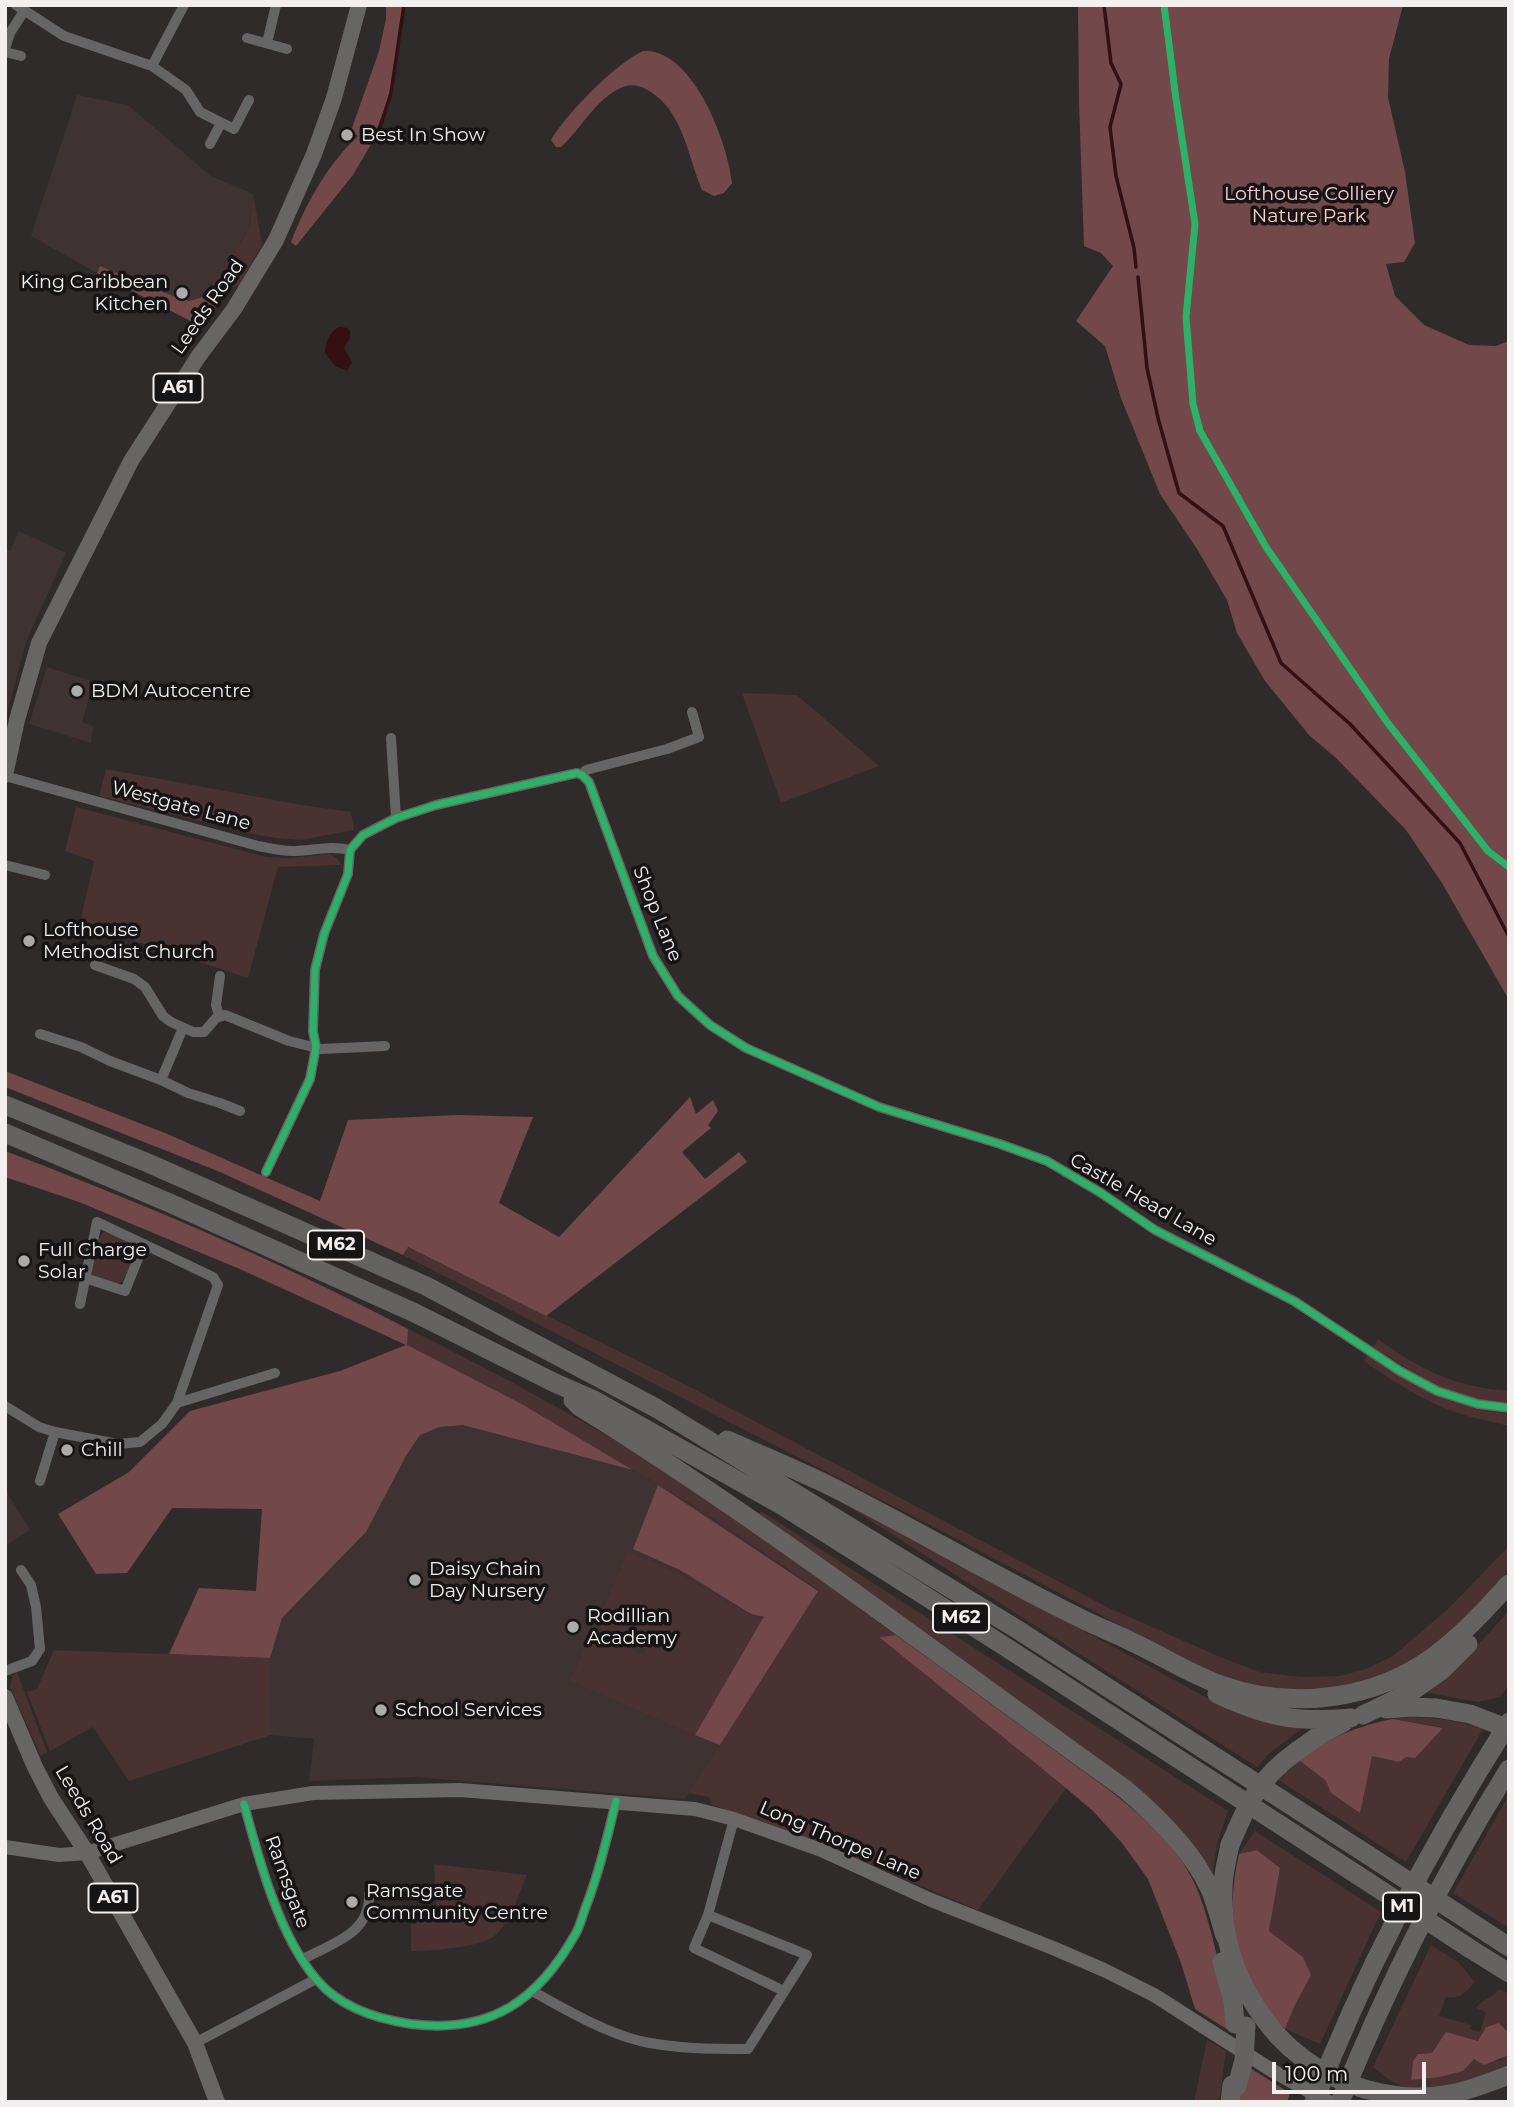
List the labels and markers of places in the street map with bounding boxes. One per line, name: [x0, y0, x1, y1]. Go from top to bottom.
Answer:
place label: Best In Show: [361, 124, 485, 146]
marker: Best In Show: [339, 127, 355, 143]
place label: King Caribbean Kitchen: [20, 271, 168, 315]
marker: King Caribbean Kitchen: [174, 285, 190, 301]
place label: BDM Autocentre: [91, 680, 251, 702]
marker: BDM Autocentre: [69, 683, 85, 699]
place label: Lofthouse Methodist Church: [43, 919, 215, 963]
marker: Lofthouse Methodist Church: [21, 933, 37, 949]
place label: Full Charge Solar: [38, 1239, 147, 1283]
marker: Full Charge Solar: [16, 1253, 32, 1269]
place label: Chill: [81, 1439, 123, 1461]
marker: Chill: [59, 1442, 75, 1458]
place label: Daisy Chain Day Nursery: [429, 1558, 545, 1602]
marker: Daisy Chain Day Nursery: [407, 1572, 423, 1588]
place label: Rodillian Academy: [587, 1605, 677, 1649]
marker: Rodillian Academy: [565, 1619, 581, 1635]
place label: School Services: [395, 1699, 542, 1721]
marker: School Services: [373, 1702, 389, 1718]
place label: Ramsgate Community Centre: [366, 1880, 548, 1924]
marker: Ramsgate Community Centre: [344, 1894, 360, 1910]

